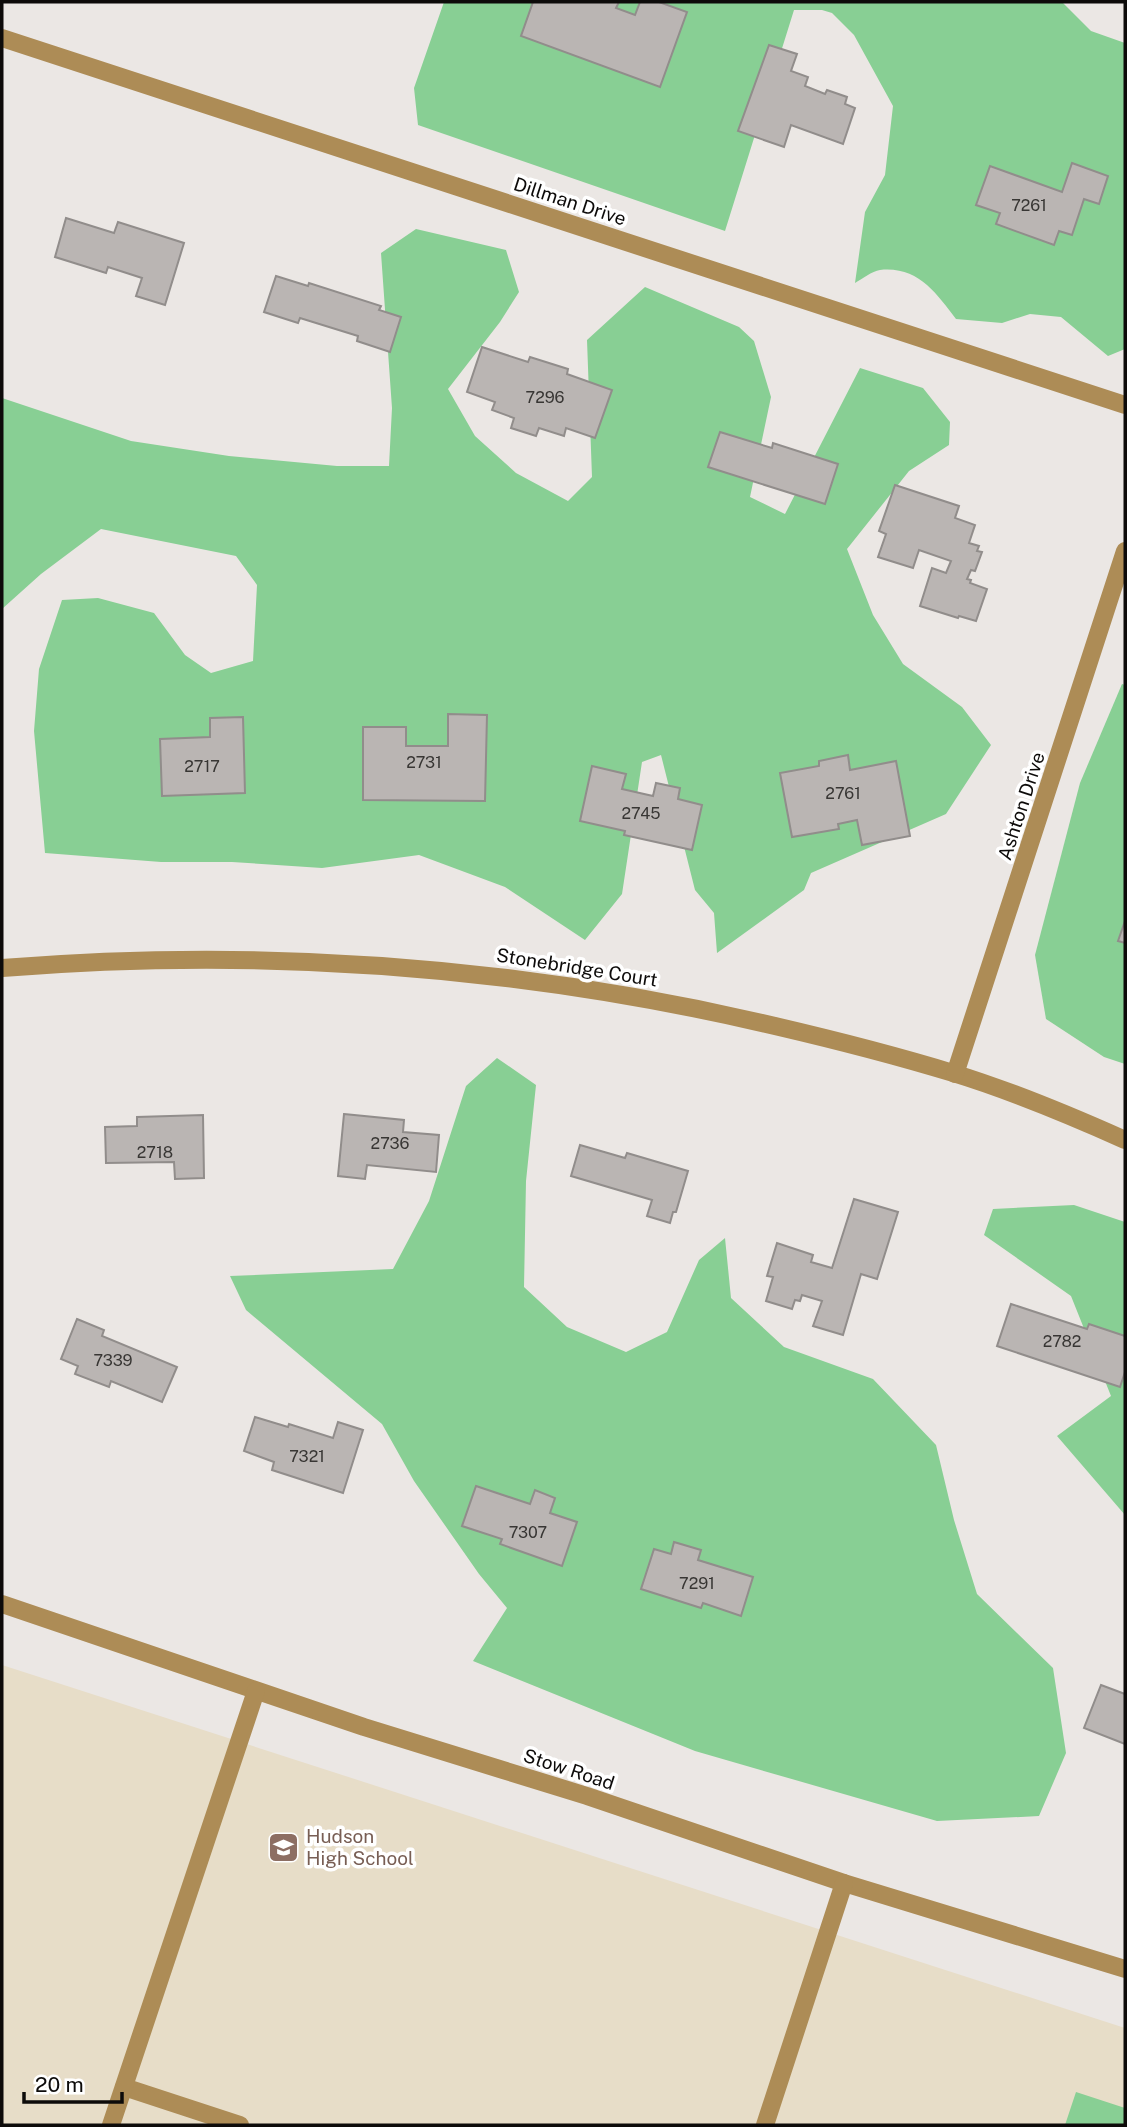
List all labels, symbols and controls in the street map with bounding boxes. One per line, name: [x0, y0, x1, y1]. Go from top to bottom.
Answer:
street label: Dillman Drive: [511, 172, 629, 230]
house number: 7261: [1011, 196, 1047, 215]
house number: 7296: [525, 388, 565, 407]
street label: Ashton Drive: [993, 749, 1049, 863]
house number: 2731: [406, 753, 442, 772]
house number: 2717: [184, 757, 220, 776]
house number: 2761: [825, 784, 861, 803]
house number: 2745: [622, 804, 660, 823]
street label: Stonebridge Court: [495, 943, 659, 991]
house number: 2736: [371, 1134, 409, 1153]
house number: 2718: [137, 1143, 173, 1162]
house number: 2782: [1043, 1332, 1081, 1351]
house number: 7339: [93, 1351, 133, 1370]
house number: 7321: [289, 1447, 325, 1466]
house number: 7307: [509, 1523, 547, 1542]
house number: 7291: [679, 1574, 715, 1593]
street label: Stow Road: [521, 1744, 617, 1794]
place label: Hudson High School: [306, 1825, 414, 1869]
school or university icon: Hudson High School: [266, 1830, 300, 1864]
scale bar: [24, 2060, 122, 2104]
text: 20 m: [35, 2072, 84, 2097]

